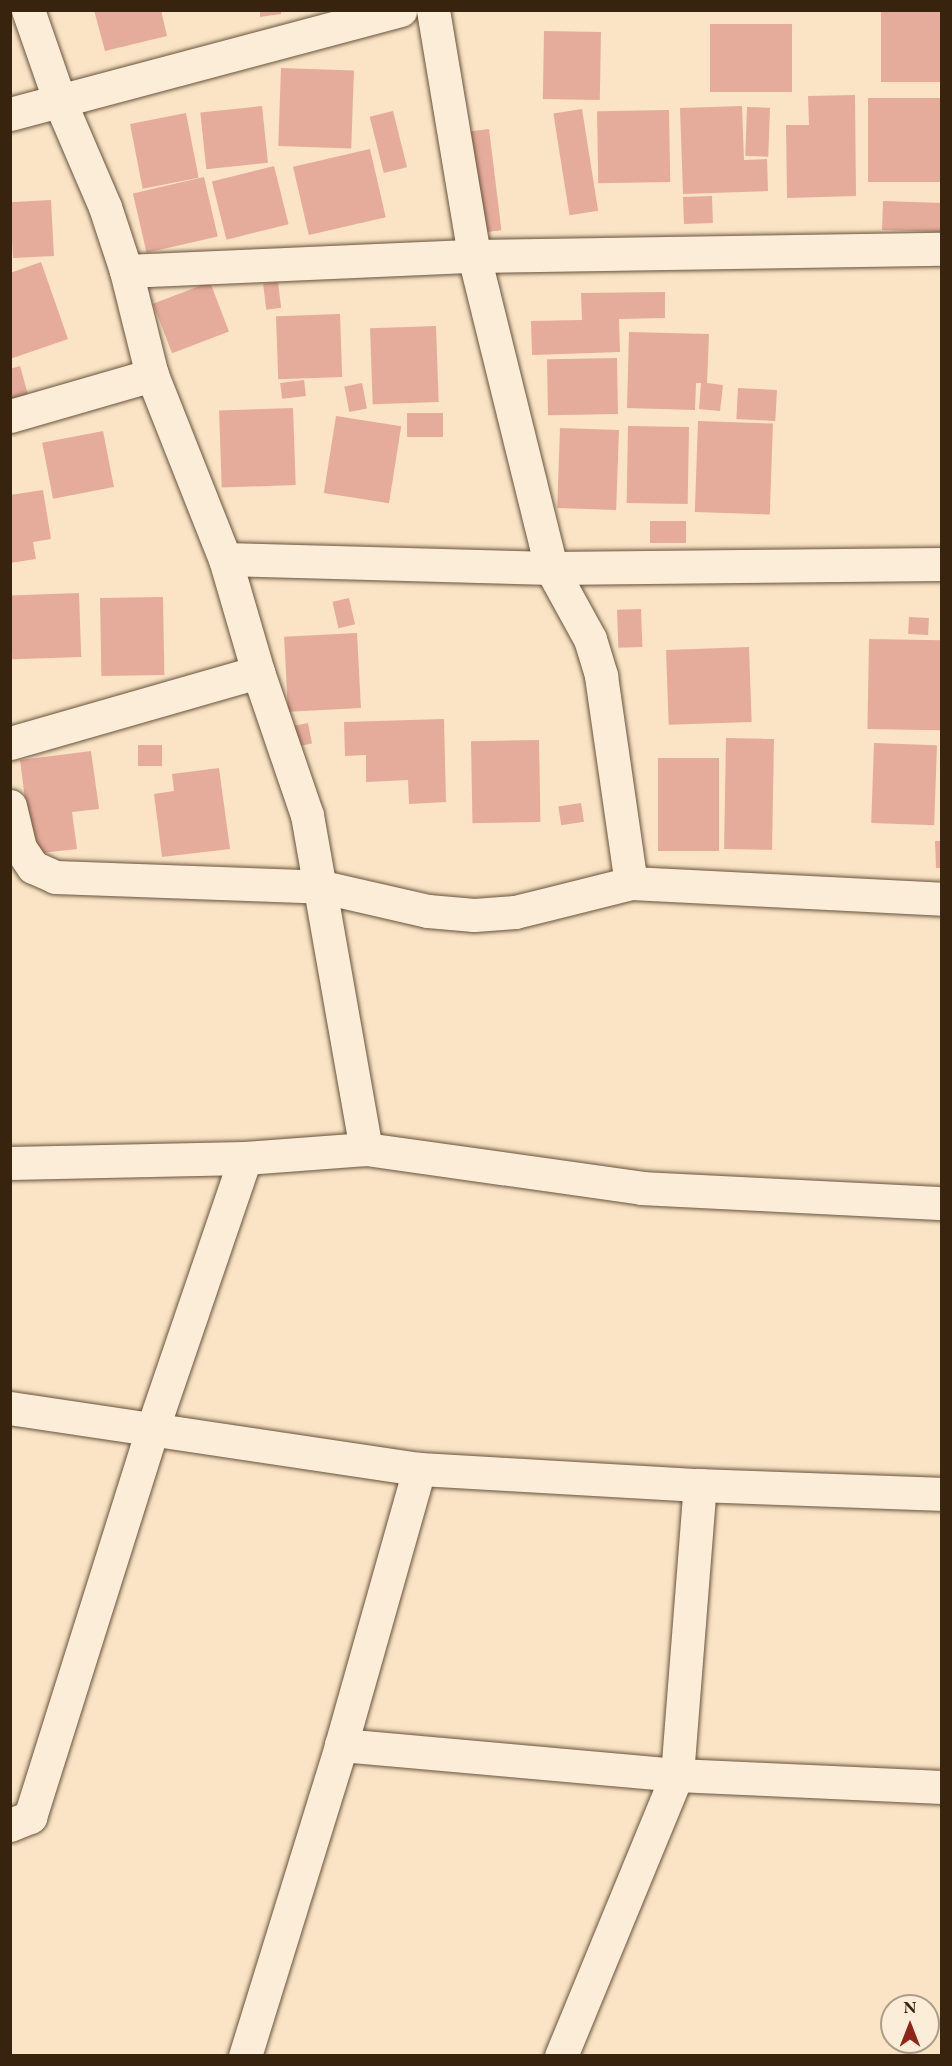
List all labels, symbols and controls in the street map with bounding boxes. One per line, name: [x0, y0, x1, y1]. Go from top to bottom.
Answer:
north arrow: [880, 1994, 940, 2054]
text: N: [904, 1997, 916, 2018]

